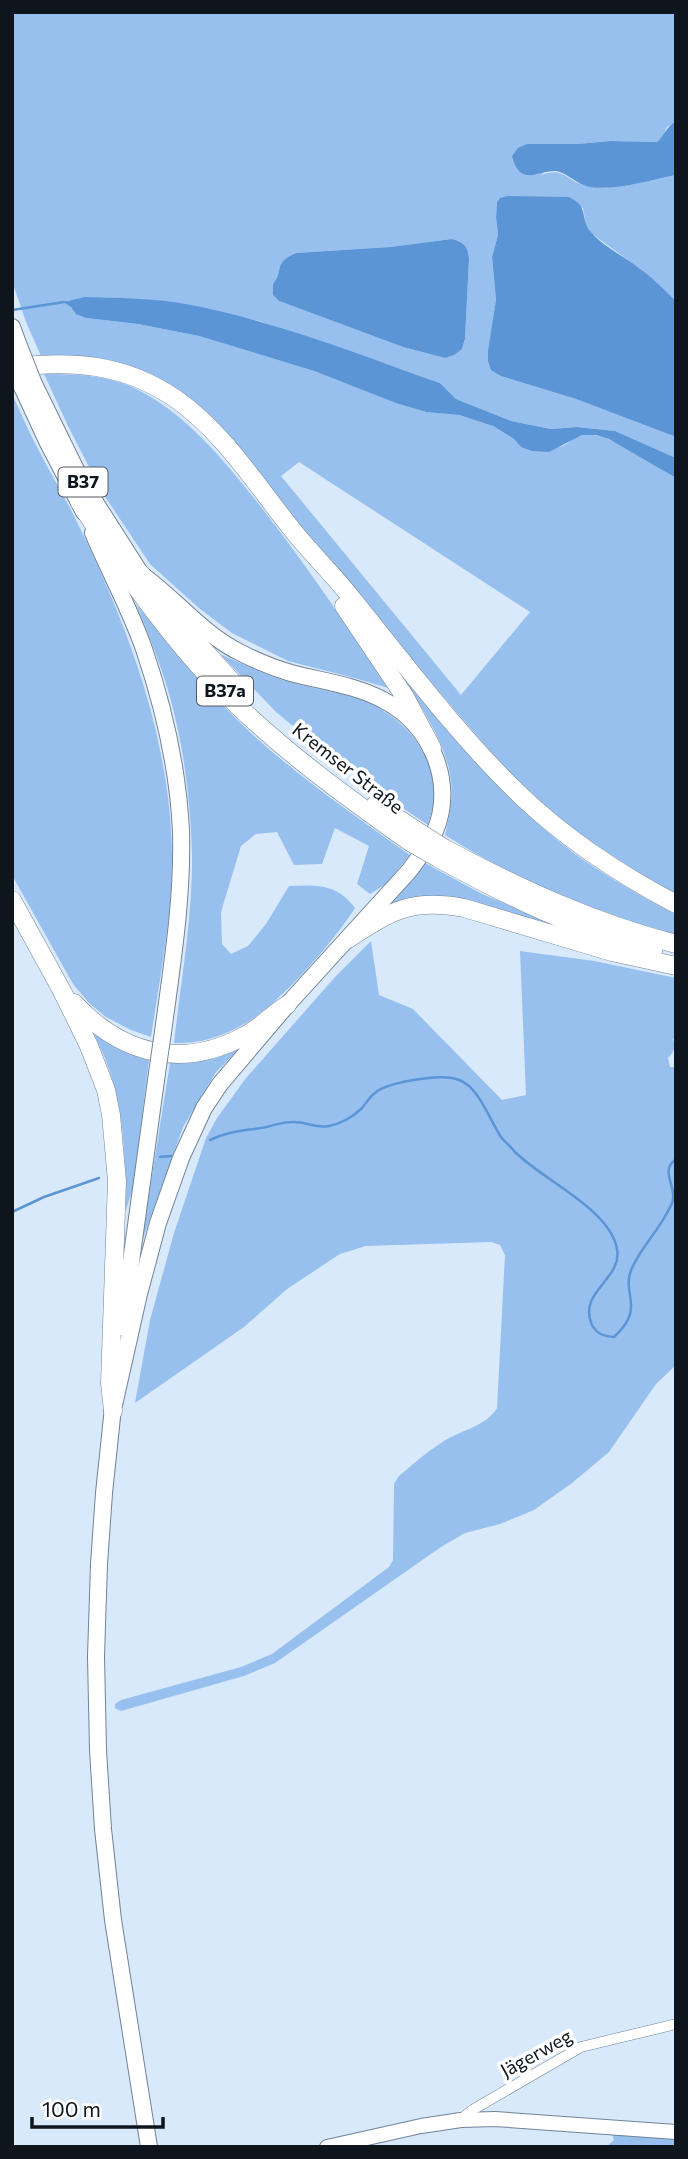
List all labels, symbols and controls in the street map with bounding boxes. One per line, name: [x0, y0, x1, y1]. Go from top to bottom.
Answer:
road number: B37: [58, 468, 108, 496]
road number: B37a: [197, 676, 253, 706]
street label: Kremser Straße: [288, 717, 408, 818]
street label: Jägerweg: [496, 2024, 576, 2082]
scale bar: [32, 2086, 163, 2130]
text: 100 m: [42, 2096, 101, 2121]

